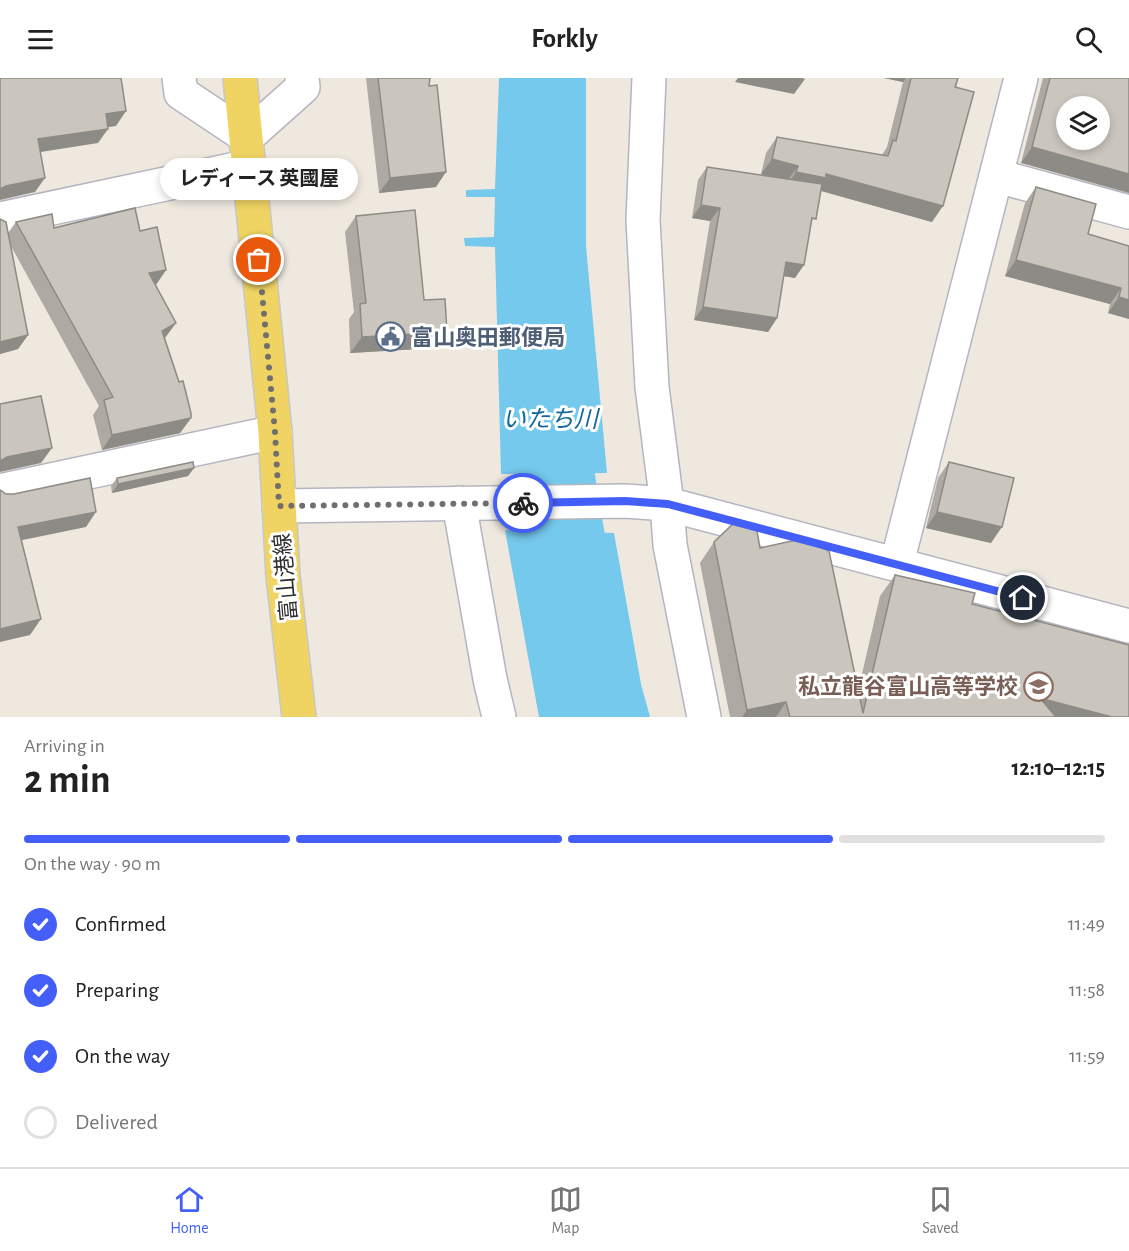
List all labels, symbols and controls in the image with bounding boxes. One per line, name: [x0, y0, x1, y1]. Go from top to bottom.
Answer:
icon: menu: [24, 23, 57, 56]
icon: search: [1072, 23, 1105, 56]
text: Forkly: [531, 25, 598, 52]
map controls: [1056, 96, 1110, 150]
button: layers: [1056, 96, 1110, 150]
callout: レディース 英國屋: [160, 158, 358, 200]
text: レディース 英國屋: [179, 169, 339, 189]
pin: [233, 234, 284, 285]
icon: bag: [242, 243, 275, 276]
public building icon: 富山奥田郵便局: [374, 321, 406, 353]
place label: 富山奥田郵便局: [411, 326, 565, 349]
water label: いたち川: [502, 407, 601, 432]
courier: [493, 473, 553, 533]
icon: bike: [507, 487, 540, 520]
street label: 富山港線: [270, 532, 301, 622]
pin: [997, 572, 1048, 623]
icon: home: [1006, 581, 1039, 614]
school or university icon: 私立龍谷富山高等学校: [1023, 670, 1055, 702]
place label: 私立龍谷富山高等学校: [798, 675, 1018, 698]
text: Arriving in: [24, 736, 105, 756]
text: 12:10–12:15: [1011, 757, 1105, 779]
text: 2 min: [24, 761, 111, 800]
text: On the way · 90 m: [24, 854, 161, 874]
icon: check: [24, 908, 57, 941]
text: Confirmed: [75, 913, 166, 935]
text: 11:49: [1068, 914, 1105, 934]
icon: check: [24, 974, 57, 1007]
text: Preparing: [75, 979, 159, 1001]
text: 11:58: [1069, 980, 1105, 1000]
icon: check: [24, 1040, 57, 1073]
text: On the way: [75, 1045, 170, 1067]
text: 11:59: [1069, 1046, 1105, 1066]
text: Delivered: [75, 1111, 158, 1133]
tab: Home: [170, 1183, 209, 1238]
tab: Map: [549, 1183, 582, 1238]
tab: Saved: [922, 1183, 959, 1238]

